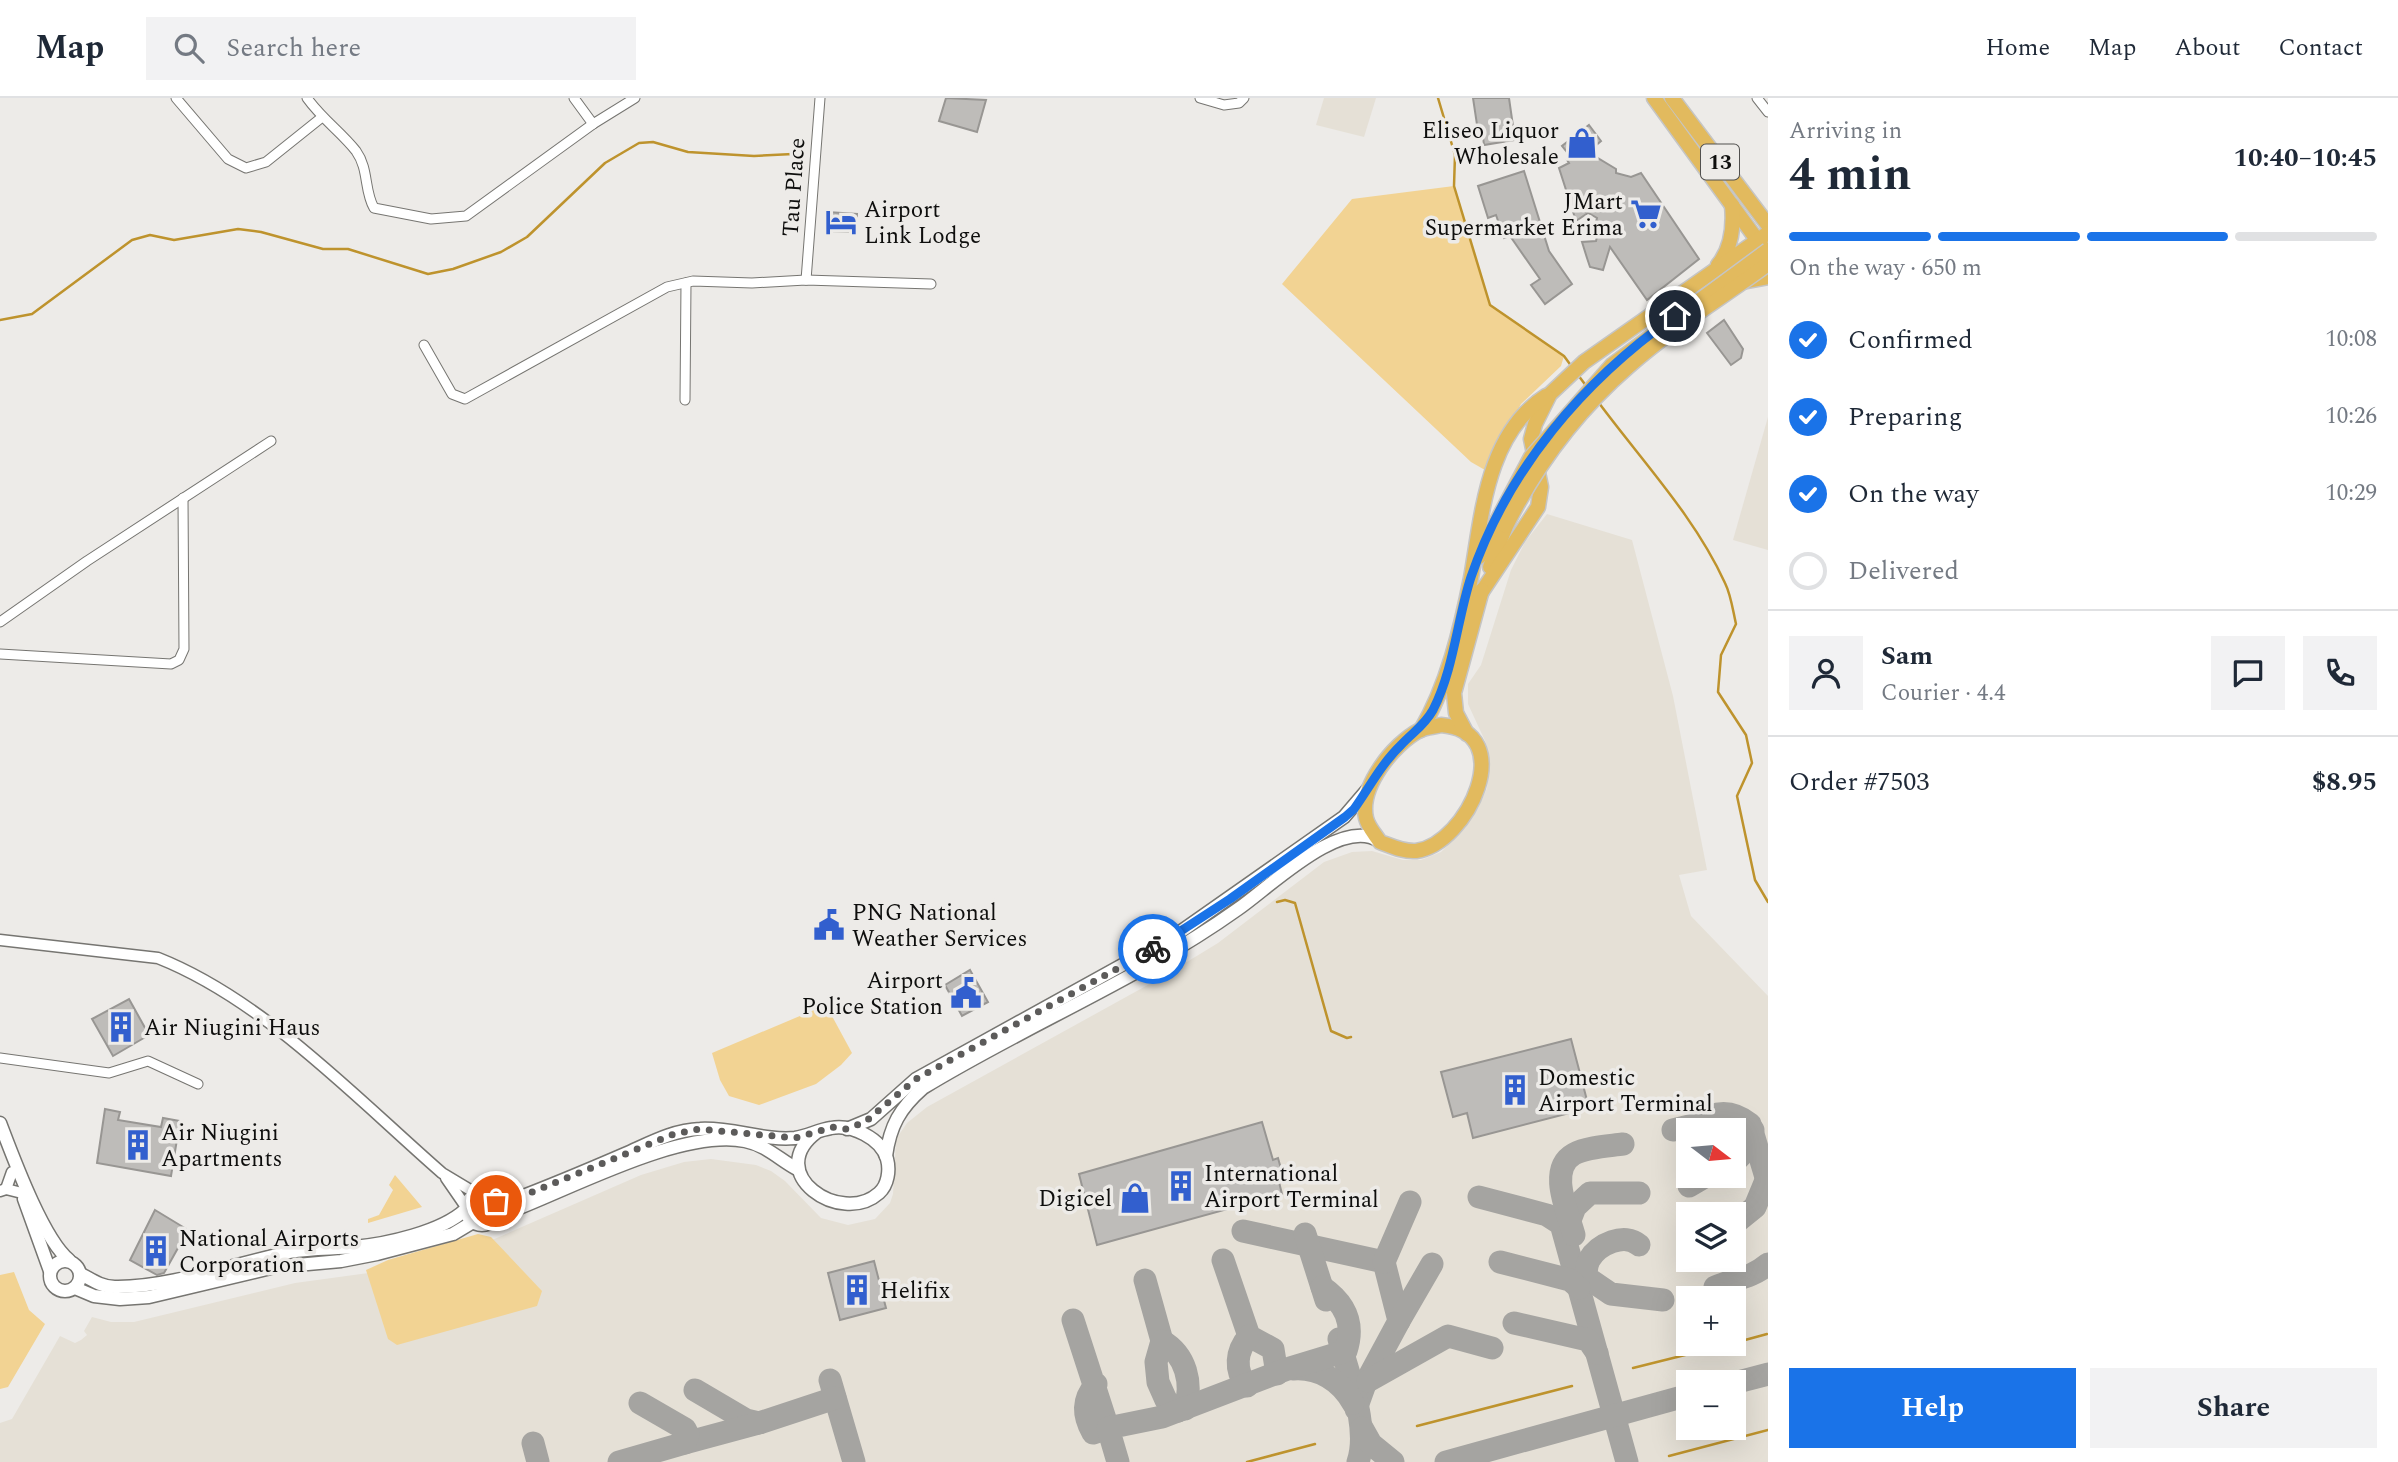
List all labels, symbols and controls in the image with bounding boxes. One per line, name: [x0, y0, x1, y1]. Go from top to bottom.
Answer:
search box: [146, 17, 636, 80]
text: Map: [35, 23, 104, 73]
text: Search here: [226, 28, 361, 68]
icon: search: [170, 29, 208, 67]
text: Home: [1985, 30, 2050, 66]
text: Map: [2088, 30, 2136, 66]
text: About: [2174, 30, 2240, 66]
text: Contact: [2278, 30, 2363, 66]
place label: Eliseo Liquor Wholesale: [1422, 114, 1559, 175]
text: Arriving in: [1789, 114, 1902, 149]
shop icon: Eliseo Liquor Wholesale: [1565, 126, 1599, 160]
street label: Tau Place: [774, 136, 815, 238]
text: 10:40–10:45: [2233, 138, 2377, 178]
text: 4 min: [1789, 140, 1911, 210]
road number: 13: [1701, 144, 1739, 180]
place label: JMart Supermarket Erima: [1425, 185, 1623, 246]
place label: Airport Link Lodge: [864, 193, 981, 254]
supermarket icon: JMart Supermarket Erima: [1629, 197, 1663, 231]
hotel icon: Airport Link Lodge: [824, 205, 858, 239]
text: On the way · 650 m: [1789, 251, 1982, 286]
pin: [1645, 286, 1705, 346]
icon: home: [1656, 297, 1694, 335]
text: Confirmed: [1848, 320, 1973, 360]
icon: check: [1789, 321, 1827, 359]
text: 10:08: [2325, 322, 2377, 357]
text: Preparing: [1848, 397, 1962, 437]
icon: check: [1789, 398, 1827, 436]
text: 10:26: [2325, 399, 2377, 434]
text: On the way: [1848, 474, 1979, 514]
icon: check: [1789, 475, 1827, 513]
text: 10:29: [2325, 476, 2377, 511]
text: Delivered: [1848, 551, 1959, 591]
button: person: [1789, 636, 1863, 710]
text: Sam: [1881, 636, 1933, 676]
button: chat: [2211, 636, 2285, 710]
button: phone: [2303, 636, 2377, 710]
text: Courier · 4.4: [1881, 676, 2006, 711]
text: Order #7503: [1789, 762, 1929, 802]
text: $8.95: [2312, 762, 2377, 802]
place label: PNG National Weather Services: [852, 896, 1027, 957]
public building icon: PNG National Weather Services: [812, 908, 846, 942]
courier: [1118, 914, 1188, 984]
icon: bike: [1134, 930, 1172, 968]
place label: Airport Police Station: [802, 964, 943, 1025]
public building icon: Airport Police Station: [949, 976, 983, 1010]
building icon: Air Niugini Haus: [104, 1010, 138, 1044]
place label: Air Niugini Haus: [144, 1011, 321, 1046]
place label: Domestic Airport Terminal: [1538, 1061, 1713, 1122]
building icon: Domestic Airport Terminal: [1498, 1073, 1532, 1107]
place label: Air Niugini Apartments: [161, 1116, 283, 1177]
north arrow: [1676, 1118, 1746, 1188]
map controls: [1676, 1118, 1746, 1440]
building icon: Air Niugini Apartments: [121, 1128, 155, 1162]
place label: International Airport Terminal: [1204, 1157, 1379, 1218]
building icon: International Airport Terminal: [1164, 1169, 1198, 1203]
pin: [466, 1171, 526, 1231]
shop icon: Digicel: [1118, 1181, 1152, 1215]
icon: bag: [477, 1182, 515, 1220]
place label: Digicel: [1038, 1182, 1112, 1217]
button: layers: [1676, 1202, 1746, 1272]
place label: National Airports Corporation: [179, 1222, 359, 1283]
building icon: National Airports Corporation: [139, 1234, 173, 1268]
building icon: Helifix: [840, 1273, 874, 1307]
place label: Helifix: [880, 1274, 950, 1309]
button: +: [1676, 1286, 1746, 1356]
button: Help: [1789, 1368, 2076, 1448]
button: Share: [2090, 1368, 2377, 1448]
button: −: [1676, 1370, 1746, 1440]

